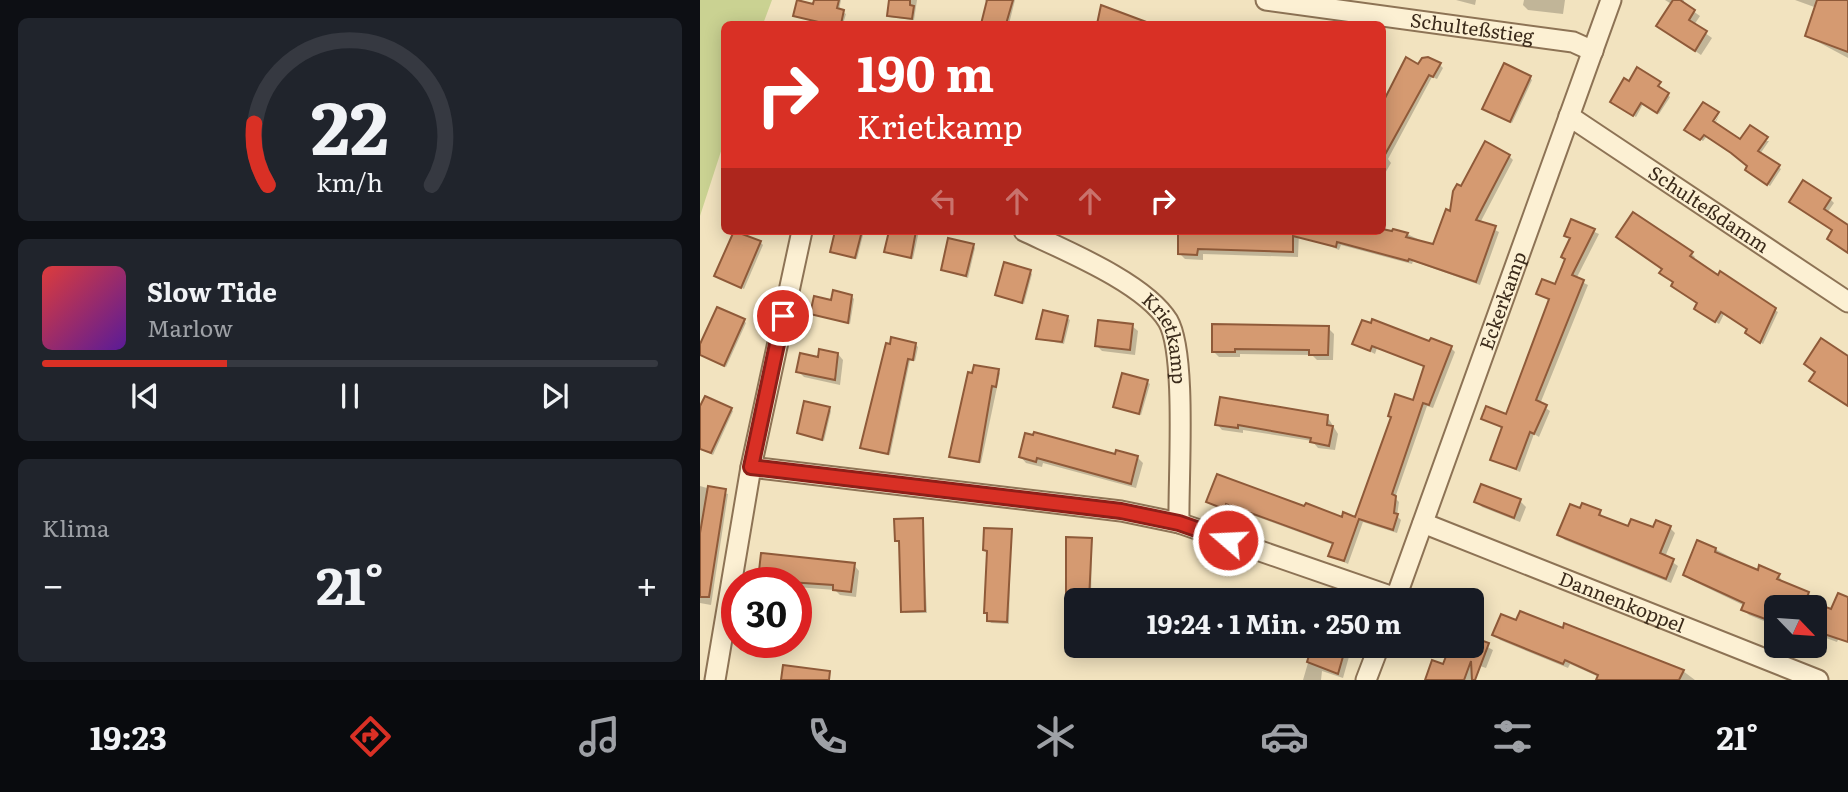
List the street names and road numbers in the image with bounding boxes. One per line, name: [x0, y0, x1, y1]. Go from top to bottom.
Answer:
street label: Schulteßstieg: [1409, 5, 1536, 50]
street label: Schulteßdamm: [1643, 158, 1775, 259]
street label: Eckerkamp: [1471, 247, 1532, 354]
street label: Krietkamp: [1136, 285, 1194, 385]
street label: Dannenkoppel: [1555, 563, 1689, 639]

